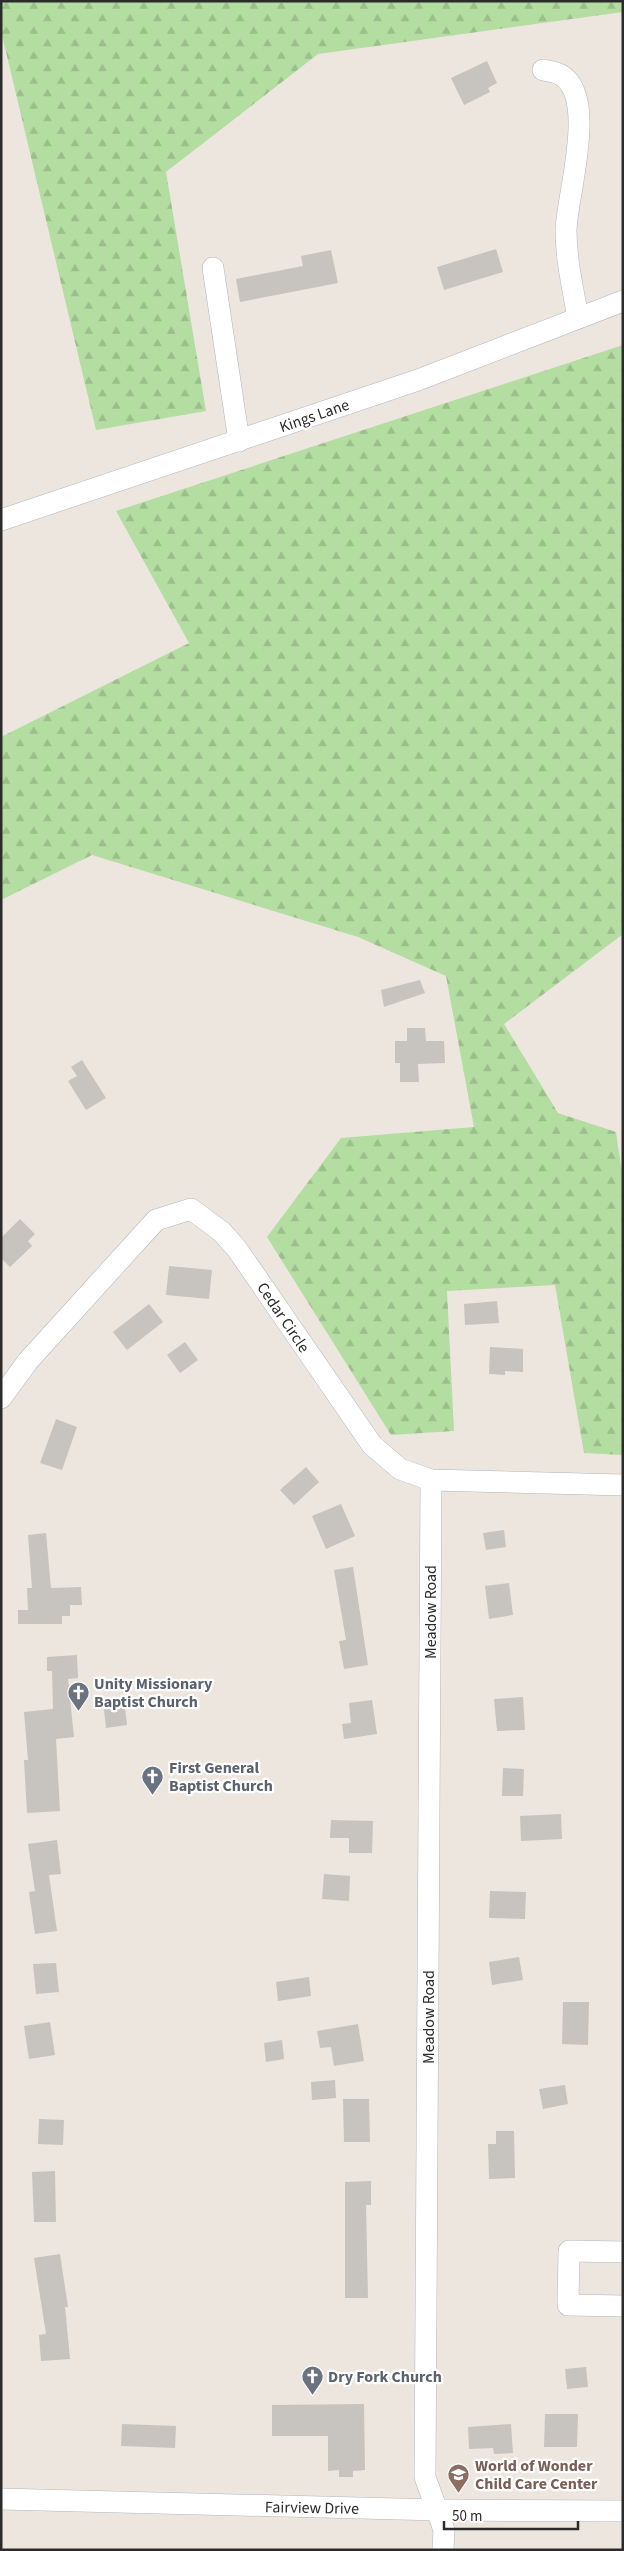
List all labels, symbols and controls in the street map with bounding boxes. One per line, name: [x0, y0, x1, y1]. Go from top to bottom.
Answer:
street label: Kings Lane: [276, 394, 352, 438]
street label: Cedar Circle: [252, 1278, 315, 1357]
street label: Meadow Road: [420, 1565, 442, 1659]
place label: Unity Missionary Baptist Church: [94, 1673, 213, 1713]
church icon: Unity Missionary Baptist Church: [66, 1680, 90, 1711]
place label: First General Baptist Church: [169, 1757, 273, 1797]
church icon: First General Baptist Church: [141, 1764, 165, 1795]
street label: Meadow Road: [418, 1970, 440, 2064]
church icon: Dry Fork Church: [300, 2364, 324, 2395]
place label: Dry Fork Church: [328, 2366, 442, 2388]
place label: World of Wonder Child Care Center: [475, 2455, 598, 2495]
school or university icon: World of Wonder Child Care Center: [447, 2462, 471, 2493]
street label: Fairview Drive: [265, 2496, 359, 2520]
scale bar: [444, 2498, 578, 2530]
text: 50 m: [452, 2506, 482, 2527]

